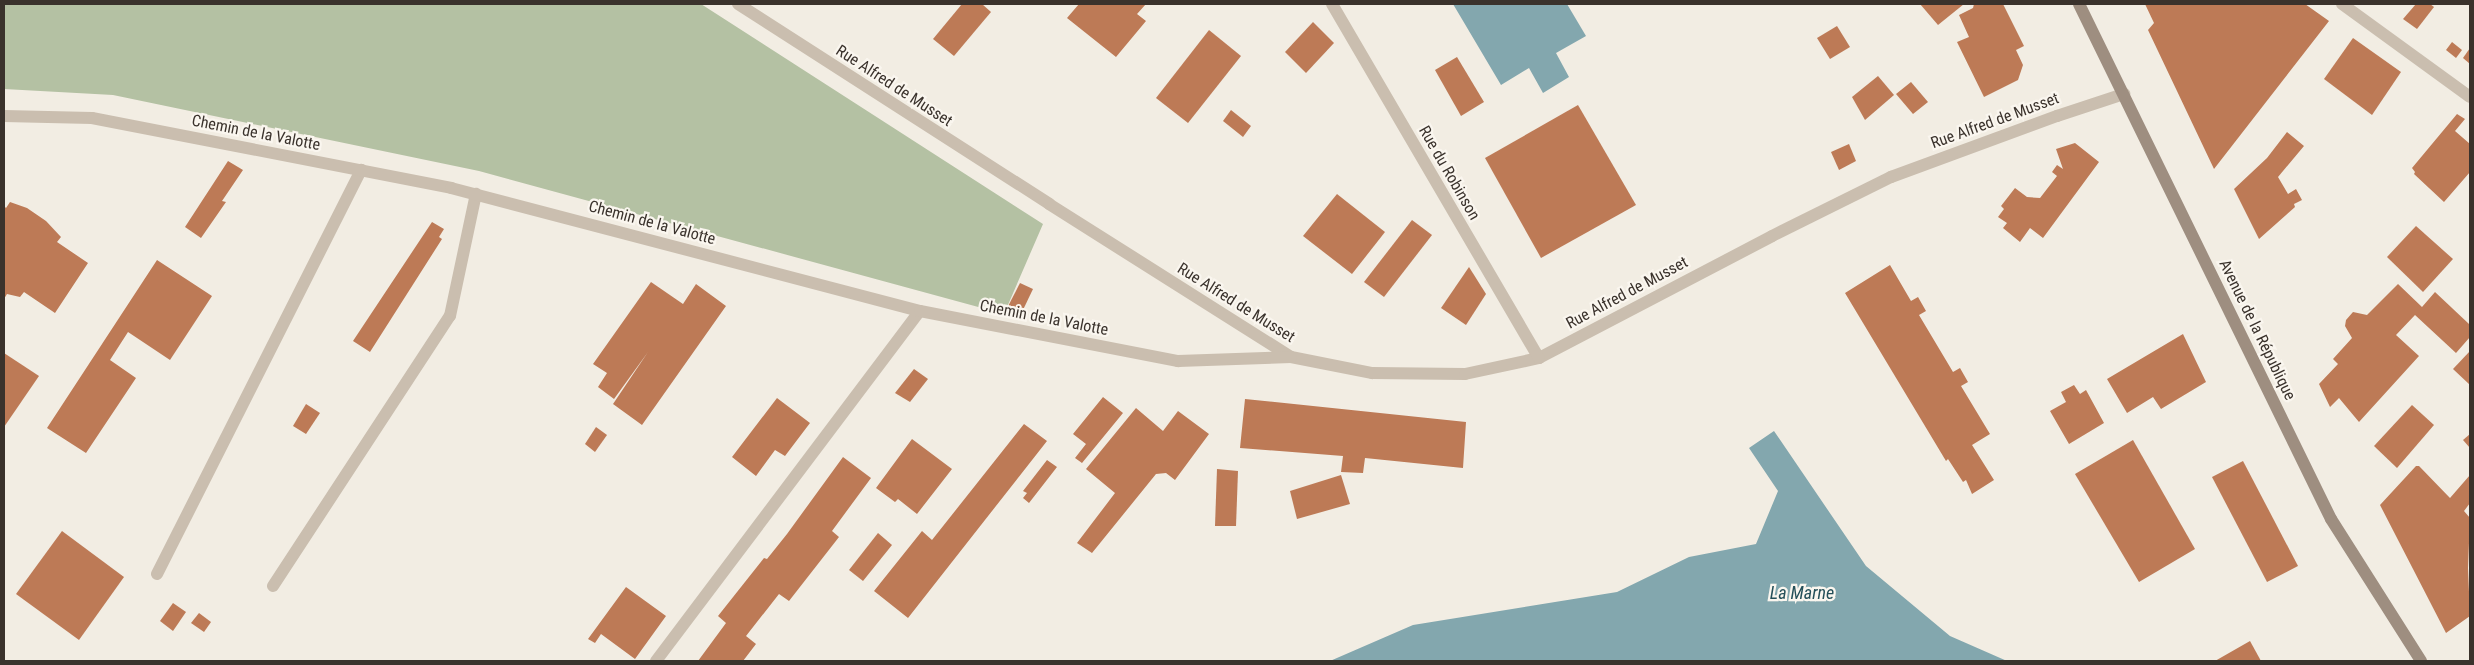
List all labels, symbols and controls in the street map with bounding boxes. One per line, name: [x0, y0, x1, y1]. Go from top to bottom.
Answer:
street label: Rue Alfred de Musset: [832, 41, 956, 131]
street label: Rue Alfred de Musset: [1928, 89, 2062, 153]
street label: Chemin de la Valotte: [190, 111, 322, 155]
street label: Rue du Robinson: [1414, 122, 1484, 224]
street label: Chemin de la Valotte: [586, 197, 718, 249]
street label: Rue Alfred de Musset: [1563, 253, 1691, 333]
street label: Avenue de la République: [2215, 257, 2299, 403]
street label: Rue Alfred de Musset: [1174, 259, 1298, 347]
street label: Chemin de la Valotte: [978, 296, 1110, 340]
water label: La Marne: [1770, 582, 1834, 604]

